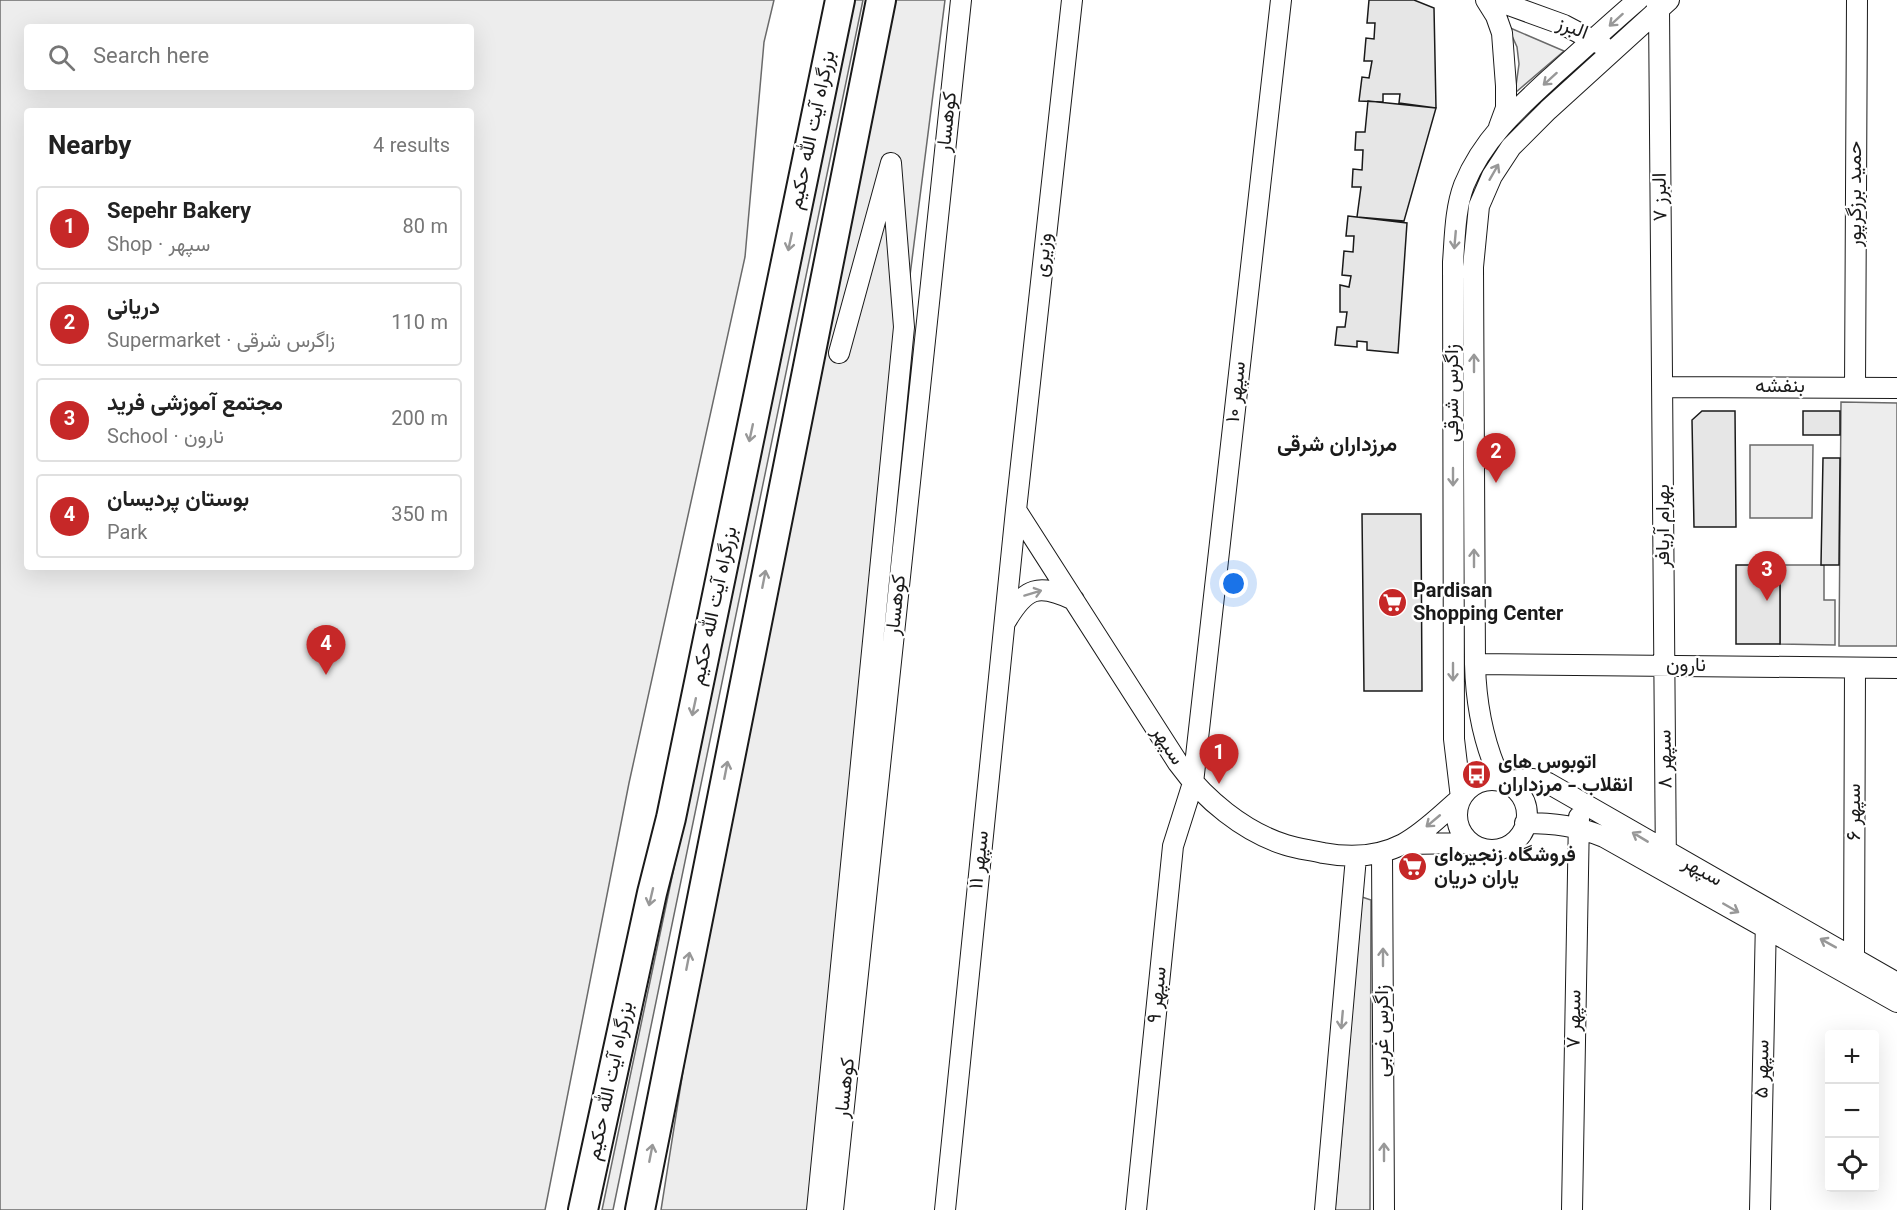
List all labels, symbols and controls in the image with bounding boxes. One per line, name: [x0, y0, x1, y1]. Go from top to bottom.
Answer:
street label: البرز: [1551, 8, 1592, 50]
one-way arrow: [1608, 13, 1623, 27]
search box: [24, 24, 474, 90]
text: Search here: [93, 40, 209, 75]
icon: search: [45, 41, 78, 74]
street label: بزرگراه آیت الله حکیم: [781, 48, 845, 212]
one-way arrow: [1543, 71, 1558, 85]
street label: کوهسار: [929, 90, 967, 155]
text: Nearby: [48, 127, 131, 168]
text: 4 results: [373, 131, 450, 163]
street label: حمید برزگرپور: [1840, 141, 1872, 248]
one-way arrow: [1489, 164, 1501, 181]
street label: البرز ۷: [1645, 172, 1677, 222]
text: Sepehr Bakery: [107, 195, 251, 230]
text: 1: [64, 212, 75, 244]
text: 80 m: [403, 212, 448, 244]
text: Shop · سپهر: [107, 230, 210, 262]
one-way arrow: [1449, 230, 1460, 250]
street label: وزیری: [1026, 231, 1062, 279]
one-way arrow: [784, 232, 795, 252]
text: دریانی: [107, 291, 160, 326]
text: 2: [64, 308, 75, 340]
text: 110 m: [391, 308, 448, 340]
text: Supermarket · زاگرس شرقی: [107, 326, 335, 358]
street label: زاگرس شرقی: [1437, 344, 1469, 442]
one-way arrow: [1468, 354, 1480, 374]
street label: سپهر ۱۰: [1218, 360, 1256, 424]
street label: بنفشه: [1755, 371, 1805, 403]
text: مجتمع آموزشی فرید: [107, 387, 283, 422]
text: 3: [64, 404, 75, 436]
text: 200 m: [391, 404, 448, 436]
text: School · نارون: [107, 422, 224, 454]
one-way arrow: [744, 424, 756, 443]
district label: مرزداران شرقی: [1277, 429, 1397, 462]
pin: 2: [1476, 434, 1516, 483]
one-way arrow: [1447, 467, 1459, 487]
text: بوستان پردیسان: [107, 483, 249, 518]
street label: بهرام آریافر: [1648, 484, 1680, 569]
text: 4: [64, 500, 75, 532]
text: 350 m: [391, 500, 448, 532]
text: Park: [107, 518, 147, 550]
street label: بزرگراه آیت الله حکیم: [683, 524, 747, 688]
one-way arrow: [1468, 549, 1480, 569]
pin: 3: [1748, 552, 1786, 601]
one-way arrow: [759, 569, 770, 589]
your location: [1219, 569, 1248, 598]
street label: کوهسار: [878, 573, 916, 638]
place label: Pardisan Shopping Center: [1413, 576, 1564, 631]
one-way arrow: [1023, 587, 1042, 598]
supermarket icon: Pardisan Shopping Center: [1376, 587, 1408, 619]
pin: 4: [306, 626, 346, 675]
street label: نارون: [1666, 650, 1706, 682]
one-way arrow: [1448, 662, 1459, 682]
one-way arrow: [688, 696, 699, 716]
street label: سپهر: [1142, 719, 1192, 772]
street label: سپهر ۸: [1649, 729, 1683, 789]
pin: 1: [1200, 734, 1238, 784]
place label: اتوبوس های انقلاب - مرزداران: [1498, 747, 1633, 802]
bus stop icon: اتوبوس های انقلاب - مرزداران: [1461, 759, 1493, 791]
one-way arrow: [721, 761, 732, 780]
street label: سپهر ۶: [1839, 784, 1871, 840]
one-way arrow: [1425, 815, 1441, 828]
street label: سپهر ۱۱: [961, 829, 999, 891]
one-way arrow: [1632, 830, 1649, 842]
place label: فروشگاه زنجیره‌ای یاران دریان: [1434, 840, 1576, 895]
street label: سپهر: [1675, 847, 1728, 896]
supermarket icon: فروشگاه زنجیره‌ای یاران دریان: [1397, 851, 1429, 883]
one-way arrow: [645, 887, 657, 906]
one-way arrow: [1722, 902, 1739, 914]
one-way arrow: [1820, 937, 1837, 949]
one-way arrow: [1377, 947, 1388, 967]
one-way arrow: [683, 952, 694, 971]
street label: سپهر ۹: [1139, 965, 1177, 1025]
street label: زاگرس غربی: [1367, 985, 1399, 1077]
street label: سپهر ۷: [1558, 989, 1592, 1049]
street label: بزرگراه آیت الله حکیم: [579, 999, 643, 1163]
one-way arrow: [1336, 1009, 1347, 1029]
map controls: [1825, 1030, 1879, 1192]
button: +: [1825, 1030, 1879, 1084]
street label: سپهر ۵: [1746, 1039, 1780, 1099]
street label: کوهسار: [827, 1056, 865, 1121]
button: −: [1825, 1084, 1879, 1138]
button: locate: [1825, 1138, 1879, 1192]
one-way arrow: [1378, 1142, 1390, 1162]
one-way arrow: [646, 1143, 657, 1163]

